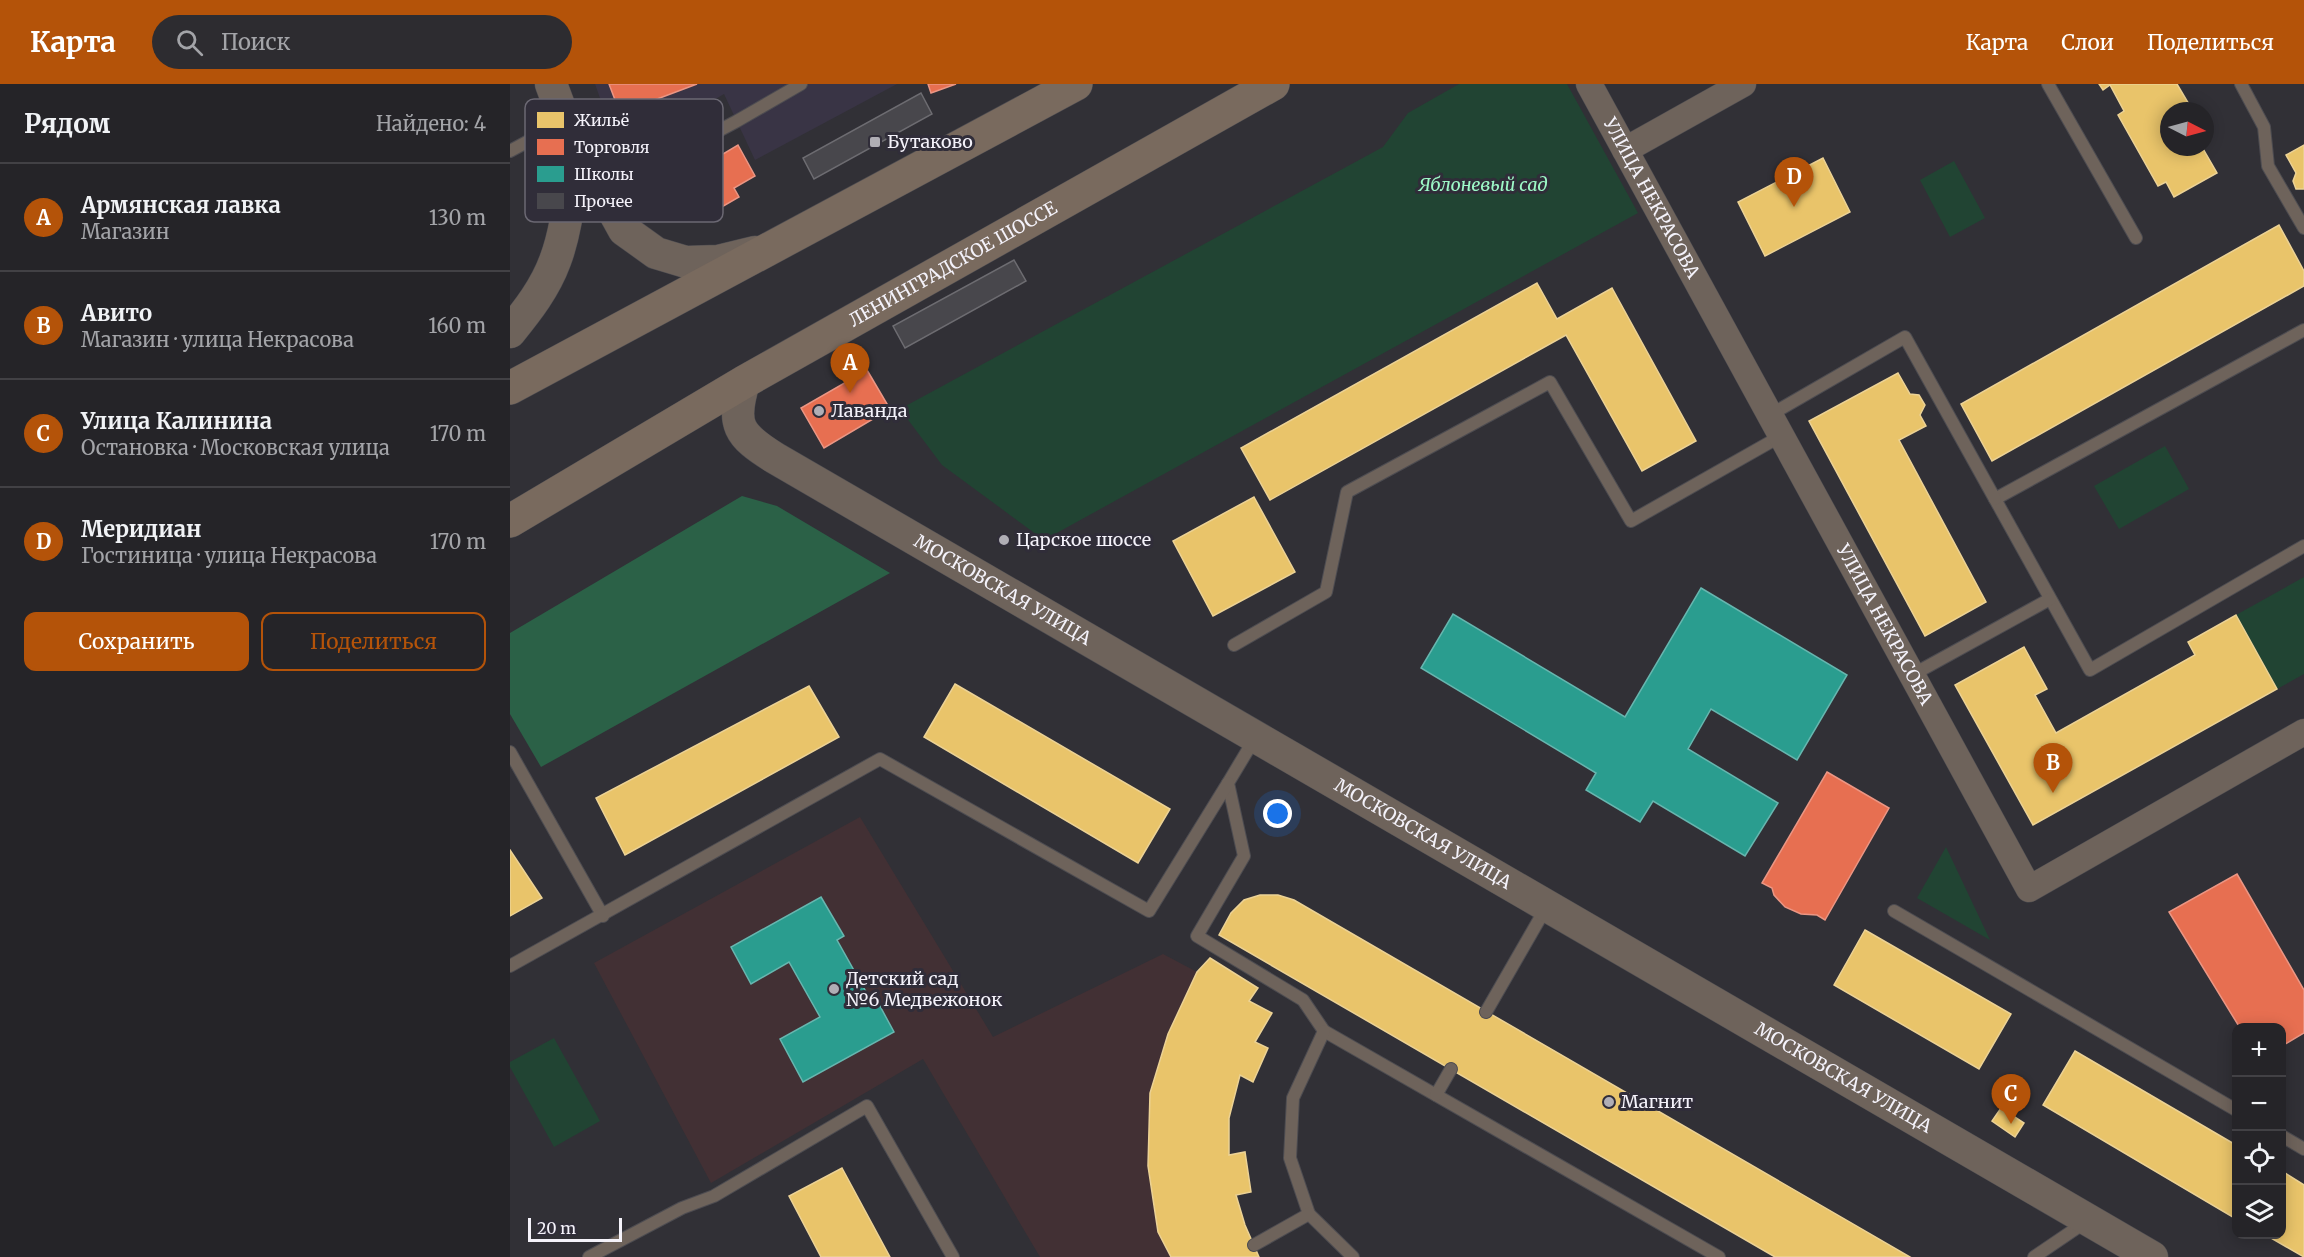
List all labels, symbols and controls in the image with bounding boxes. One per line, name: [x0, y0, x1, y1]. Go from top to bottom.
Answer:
search box: [152, 15, 572, 69]
text: Карта: [30, 24, 116, 60]
icon: search: [173, 26, 206, 59]
text: Поиск: [221, 28, 291, 56]
text: Карта: [1966, 29, 2028, 56]
text: Слои: [2061, 29, 2114, 56]
text: Поделиться: [2147, 29, 2274, 56]
legend: [525, 99, 723, 222]
north arrow: [2160, 102, 2214, 156]
text: Рядом: [24, 107, 110, 140]
text: Жильё: [574, 110, 629, 130]
text: Найдено: 4: [376, 111, 486, 136]
street label: УЛИЦА НЕКРАСОВА: [1598, 113, 1705, 283]
place label: Бутаково: [887, 130, 973, 153]
marker: Бутаково: [868, 135, 882, 149]
text: Торговля: [574, 137, 650, 157]
pin: D: [1774, 158, 1814, 207]
text: Школы: [574, 164, 634, 184]
park label: Яблоневый сад: [1417, 173, 1548, 196]
text: Армянская лавка: [81, 191, 281, 219]
text: Прочее: [574, 191, 633, 211]
street label: ЛЕНИНГРАДСКОЕ ШОССЕ: [845, 196, 1061, 332]
text: A: [36, 205, 51, 230]
text: 130 m: [429, 205, 486, 230]
text: Магазин: [81, 219, 170, 244]
text: Авито: [81, 299, 152, 327]
text: B: [37, 313, 50, 338]
text: 160 m: [428, 313, 486, 338]
text: Магазин · улица Некрасова: [81, 327, 354, 352]
pin: A: [830, 344, 870, 393]
place label: Лаванда: [831, 399, 908, 422]
marker: Лаванда: [812, 404, 826, 418]
text: Улица Калинина: [81, 407, 272, 435]
text: C: [37, 421, 50, 446]
text: 170 m: [430, 421, 486, 446]
text: Остановка · Московская улица: [81, 435, 390, 460]
text: Меридиан: [81, 515, 201, 543]
place label: Царское шоссе: [1016, 528, 1151, 551]
text: D: [36, 529, 51, 554]
text: 170 m: [430, 529, 486, 554]
street label: МОСКОВСКАЯ УЛИЦА: [910, 529, 1096, 650]
marker: Царское шоссе: [997, 533, 1011, 547]
street label: УЛИЦА НЕКРАСОВА: [1831, 539, 1938, 709]
text: Гостиница · улица Некрасова: [81, 543, 377, 568]
button: Сохранить: [24, 612, 249, 671]
button: Поделиться: [261, 612, 486, 671]
pin: B: [2034, 744, 2072, 793]
street label: МОСКОВСКАЯ УЛИЦА: [1330, 773, 1516, 894]
your location: [1263, 799, 1292, 828]
place label: Детский сад №6 Медвежонок: [846, 967, 1003, 1011]
marker: Детский сад №6 Медвежонок: [827, 982, 841, 996]
street label: МОСКОВСКАЯ УЛИЦА: [1751, 1017, 1936, 1138]
map controls: [2232, 1023, 2286, 1239]
button: +: [2232, 1023, 2286, 1077]
pin: C: [1992, 1074, 2030, 1124]
button: −: [2232, 1077, 2286, 1131]
place label: Магнит: [1621, 1090, 1693, 1113]
marker: Магнит: [1602, 1095, 1616, 1109]
button: locate: [2232, 1131, 2286, 1185]
button: layers: [2232, 1185, 2286, 1239]
scale bar: [528, 1215, 622, 1242]
text: 20 m: [537, 1218, 576, 1238]

